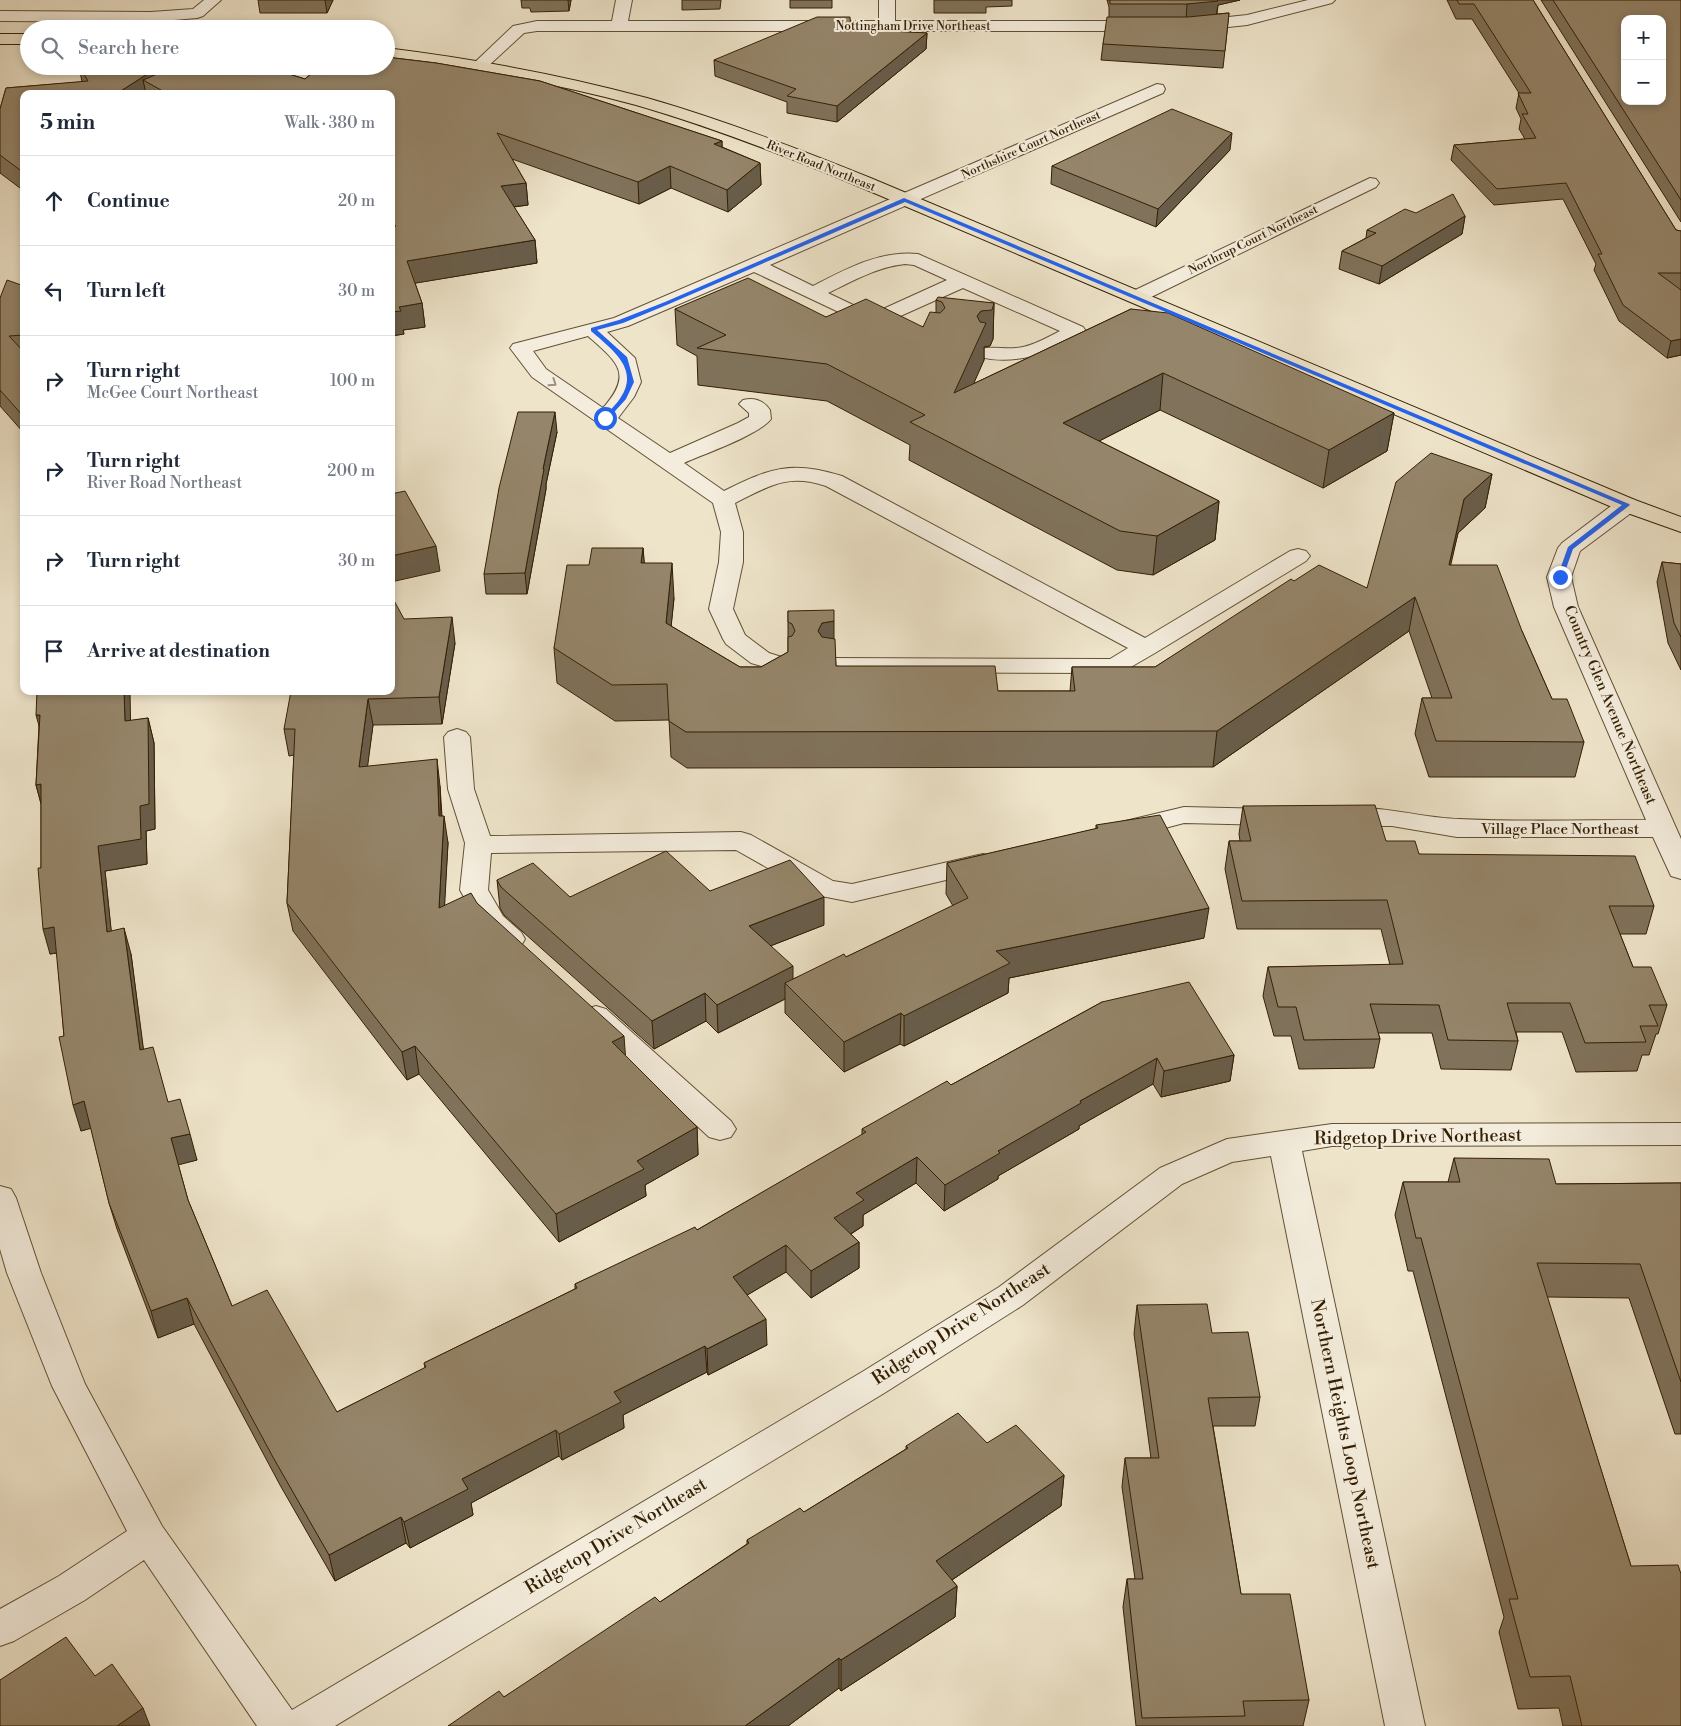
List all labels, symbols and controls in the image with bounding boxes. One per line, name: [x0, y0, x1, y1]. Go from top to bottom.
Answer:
map controls: [1621, 15, 1666, 105]
button: +: [1621, 15, 1666, 60]
street label: Nottingham Drive Northeast: [836, 19, 991, 34]
search box: [20, 20, 395, 75]
icon: search: [38, 34, 66, 62]
text: Search here: [78, 36, 179, 60]
button: −: [1621, 60, 1666, 105]
street label: Northshire Court Northeast: [959, 107, 1104, 183]
text: 5 min: [40, 110, 95, 136]
text: Walk · 380 m: [285, 113, 375, 133]
street label: River Road Northeast: [764, 137, 878, 195]
icon: ahead: [40, 187, 68, 215]
text: Continue: [87, 189, 170, 213]
text: 20 m: [338, 191, 375, 211]
street label: Northrup Court Northeast: [1186, 202, 1321, 278]
icon: left: [40, 277, 68, 305]
text: Turn left: [87, 279, 166, 303]
text: 30 m: [338, 281, 375, 301]
text: Turn right: [87, 359, 180, 383]
icon: right: [40, 367, 68, 395]
text: 100 m: [330, 371, 375, 391]
one-way arrow: [547, 377, 556, 386]
text: McGee Court Northeast: [87, 383, 258, 403]
route start: [594, 407, 617, 430]
text: Turn right: [87, 449, 180, 473]
icon: right: [40, 457, 68, 485]
text: 200 m: [327, 461, 375, 481]
text: River Road Northeast: [87, 473, 242, 493]
icon: right: [40, 547, 68, 575]
text: Turn right: [87, 549, 180, 573]
text: 30 m: [338, 551, 375, 571]
route end: [1549, 566, 1572, 589]
street label: Country Glen Avenue Northeast: [1559, 603, 1661, 808]
icon: arrive: [40, 637, 68, 665]
text: Arrive at destination: [87, 639, 270, 663]
street label: Village Place Northeast: [1480, 820, 1640, 839]
street label: Ridgetop Drive Northeast: [1314, 1124, 1523, 1150]
street label: Ridgetop Drive Northeast: [867, 1257, 1055, 1390]
street label: Northern Heights Loop Northeast: [1305, 1297, 1385, 1572]
street label: Ridgetop Drive Northeast: [521, 1472, 712, 1599]

